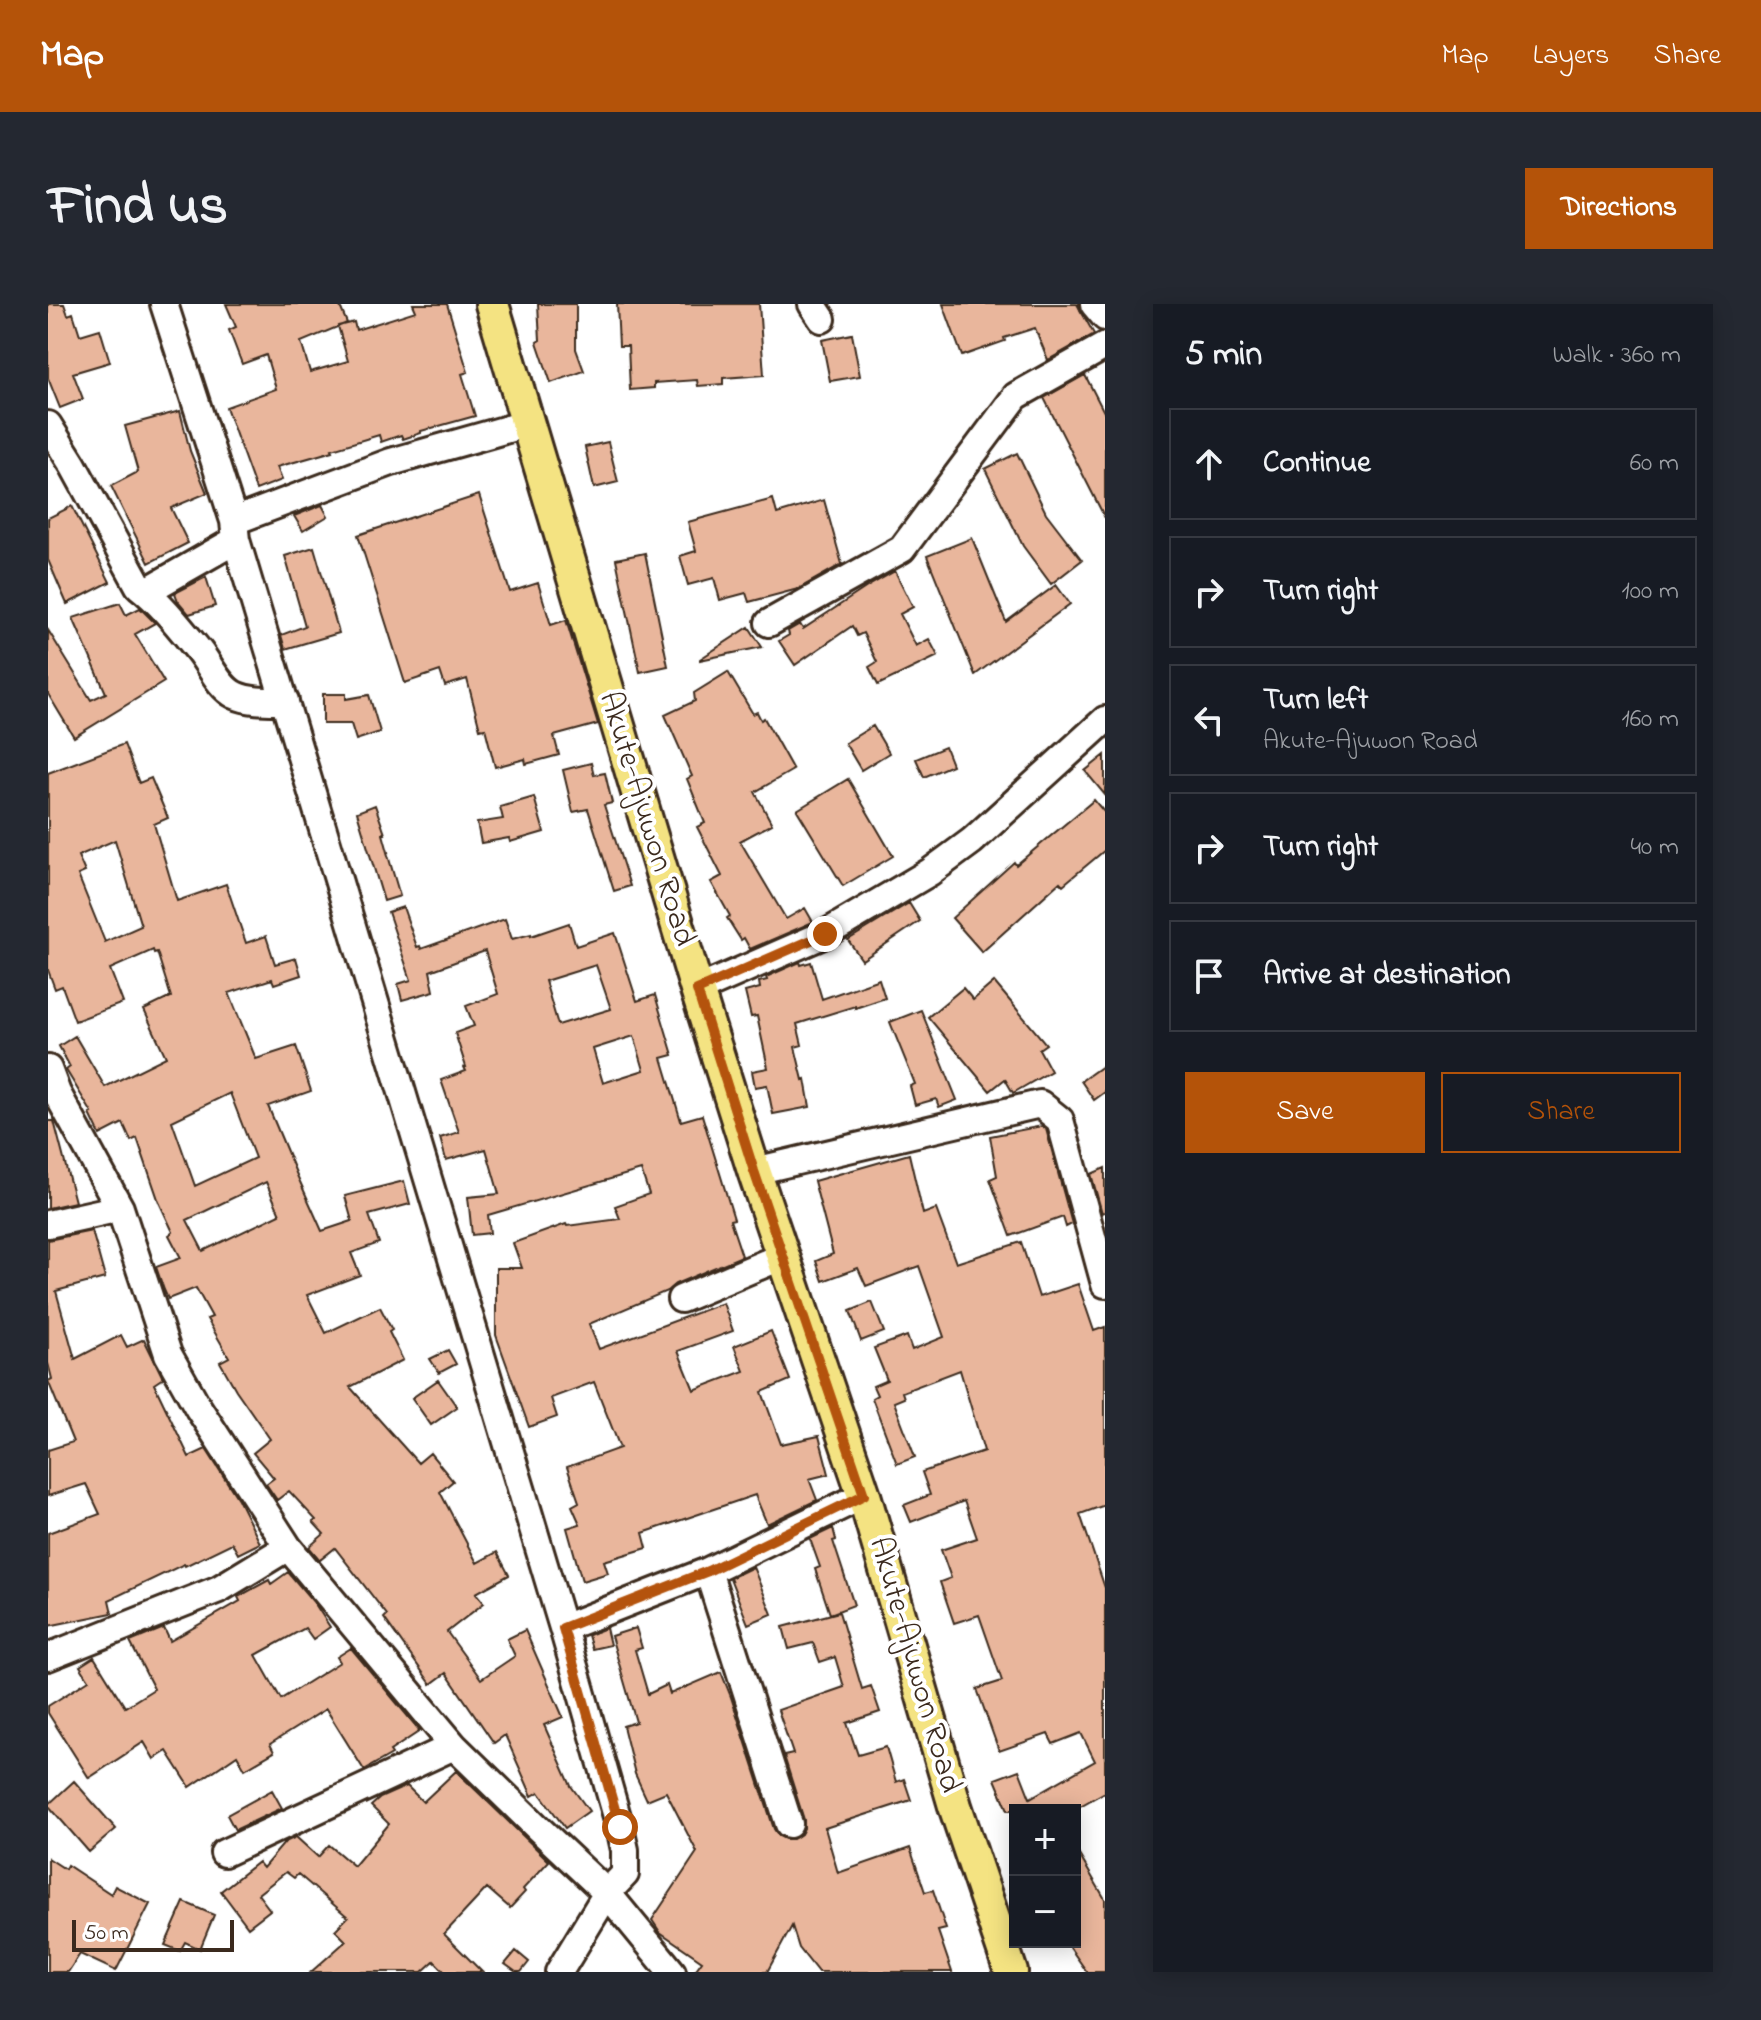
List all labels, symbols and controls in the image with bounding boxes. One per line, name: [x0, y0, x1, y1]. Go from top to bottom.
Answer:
text: Map: [40, 28, 104, 84]
text: Map: [1441, 36, 1489, 77]
text: Layers: [1533, 36, 1609, 77]
text: Share: [1653, 36, 1721, 77]
text: Find us: [48, 168, 228, 249]
button: Directions: [1525, 168, 1713, 249]
text: 5 min: [1185, 331, 1262, 381]
text: Walk · 360 m: [1552, 337, 1681, 375]
icon: ahead: [1187, 442, 1231, 486]
text: Continue: [1263, 442, 1371, 486]
text: 60 m: [1630, 445, 1679, 483]
icon: right: [1187, 570, 1231, 614]
text: Turn right: [1263, 570, 1378, 614]
text: 100 m: [1622, 573, 1679, 611]
text: Turn left: [1263, 679, 1368, 723]
street label: Akute-Ajuwon Road: [585, 686, 707, 952]
icon: left: [1187, 698, 1231, 742]
text: 160 m: [1621, 701, 1679, 739]
text: Akute-Ajuwon Road: [1263, 723, 1478, 761]
icon: right: [1187, 826, 1231, 870]
text: Turn right: [1263, 826, 1378, 870]
text: 40 m: [1630, 829, 1679, 867]
route end: [807, 916, 843, 952]
icon: arrive: [1187, 954, 1231, 998]
text: Arrive at destination: [1263, 954, 1511, 998]
button: Save: [1185, 1072, 1425, 1153]
button: Share: [1441, 1072, 1681, 1153]
street label: Akute-Ajuwon Road: [855, 1532, 973, 1798]
map controls: [1009, 1804, 1081, 1948]
button: +: [1009, 1804, 1081, 1876]
route start: [602, 1809, 638, 1845]
button: −: [1009, 1876, 1081, 1948]
scale bar: [72, 1916, 234, 1952]
text: 50 m: [84, 1918, 129, 1950]

